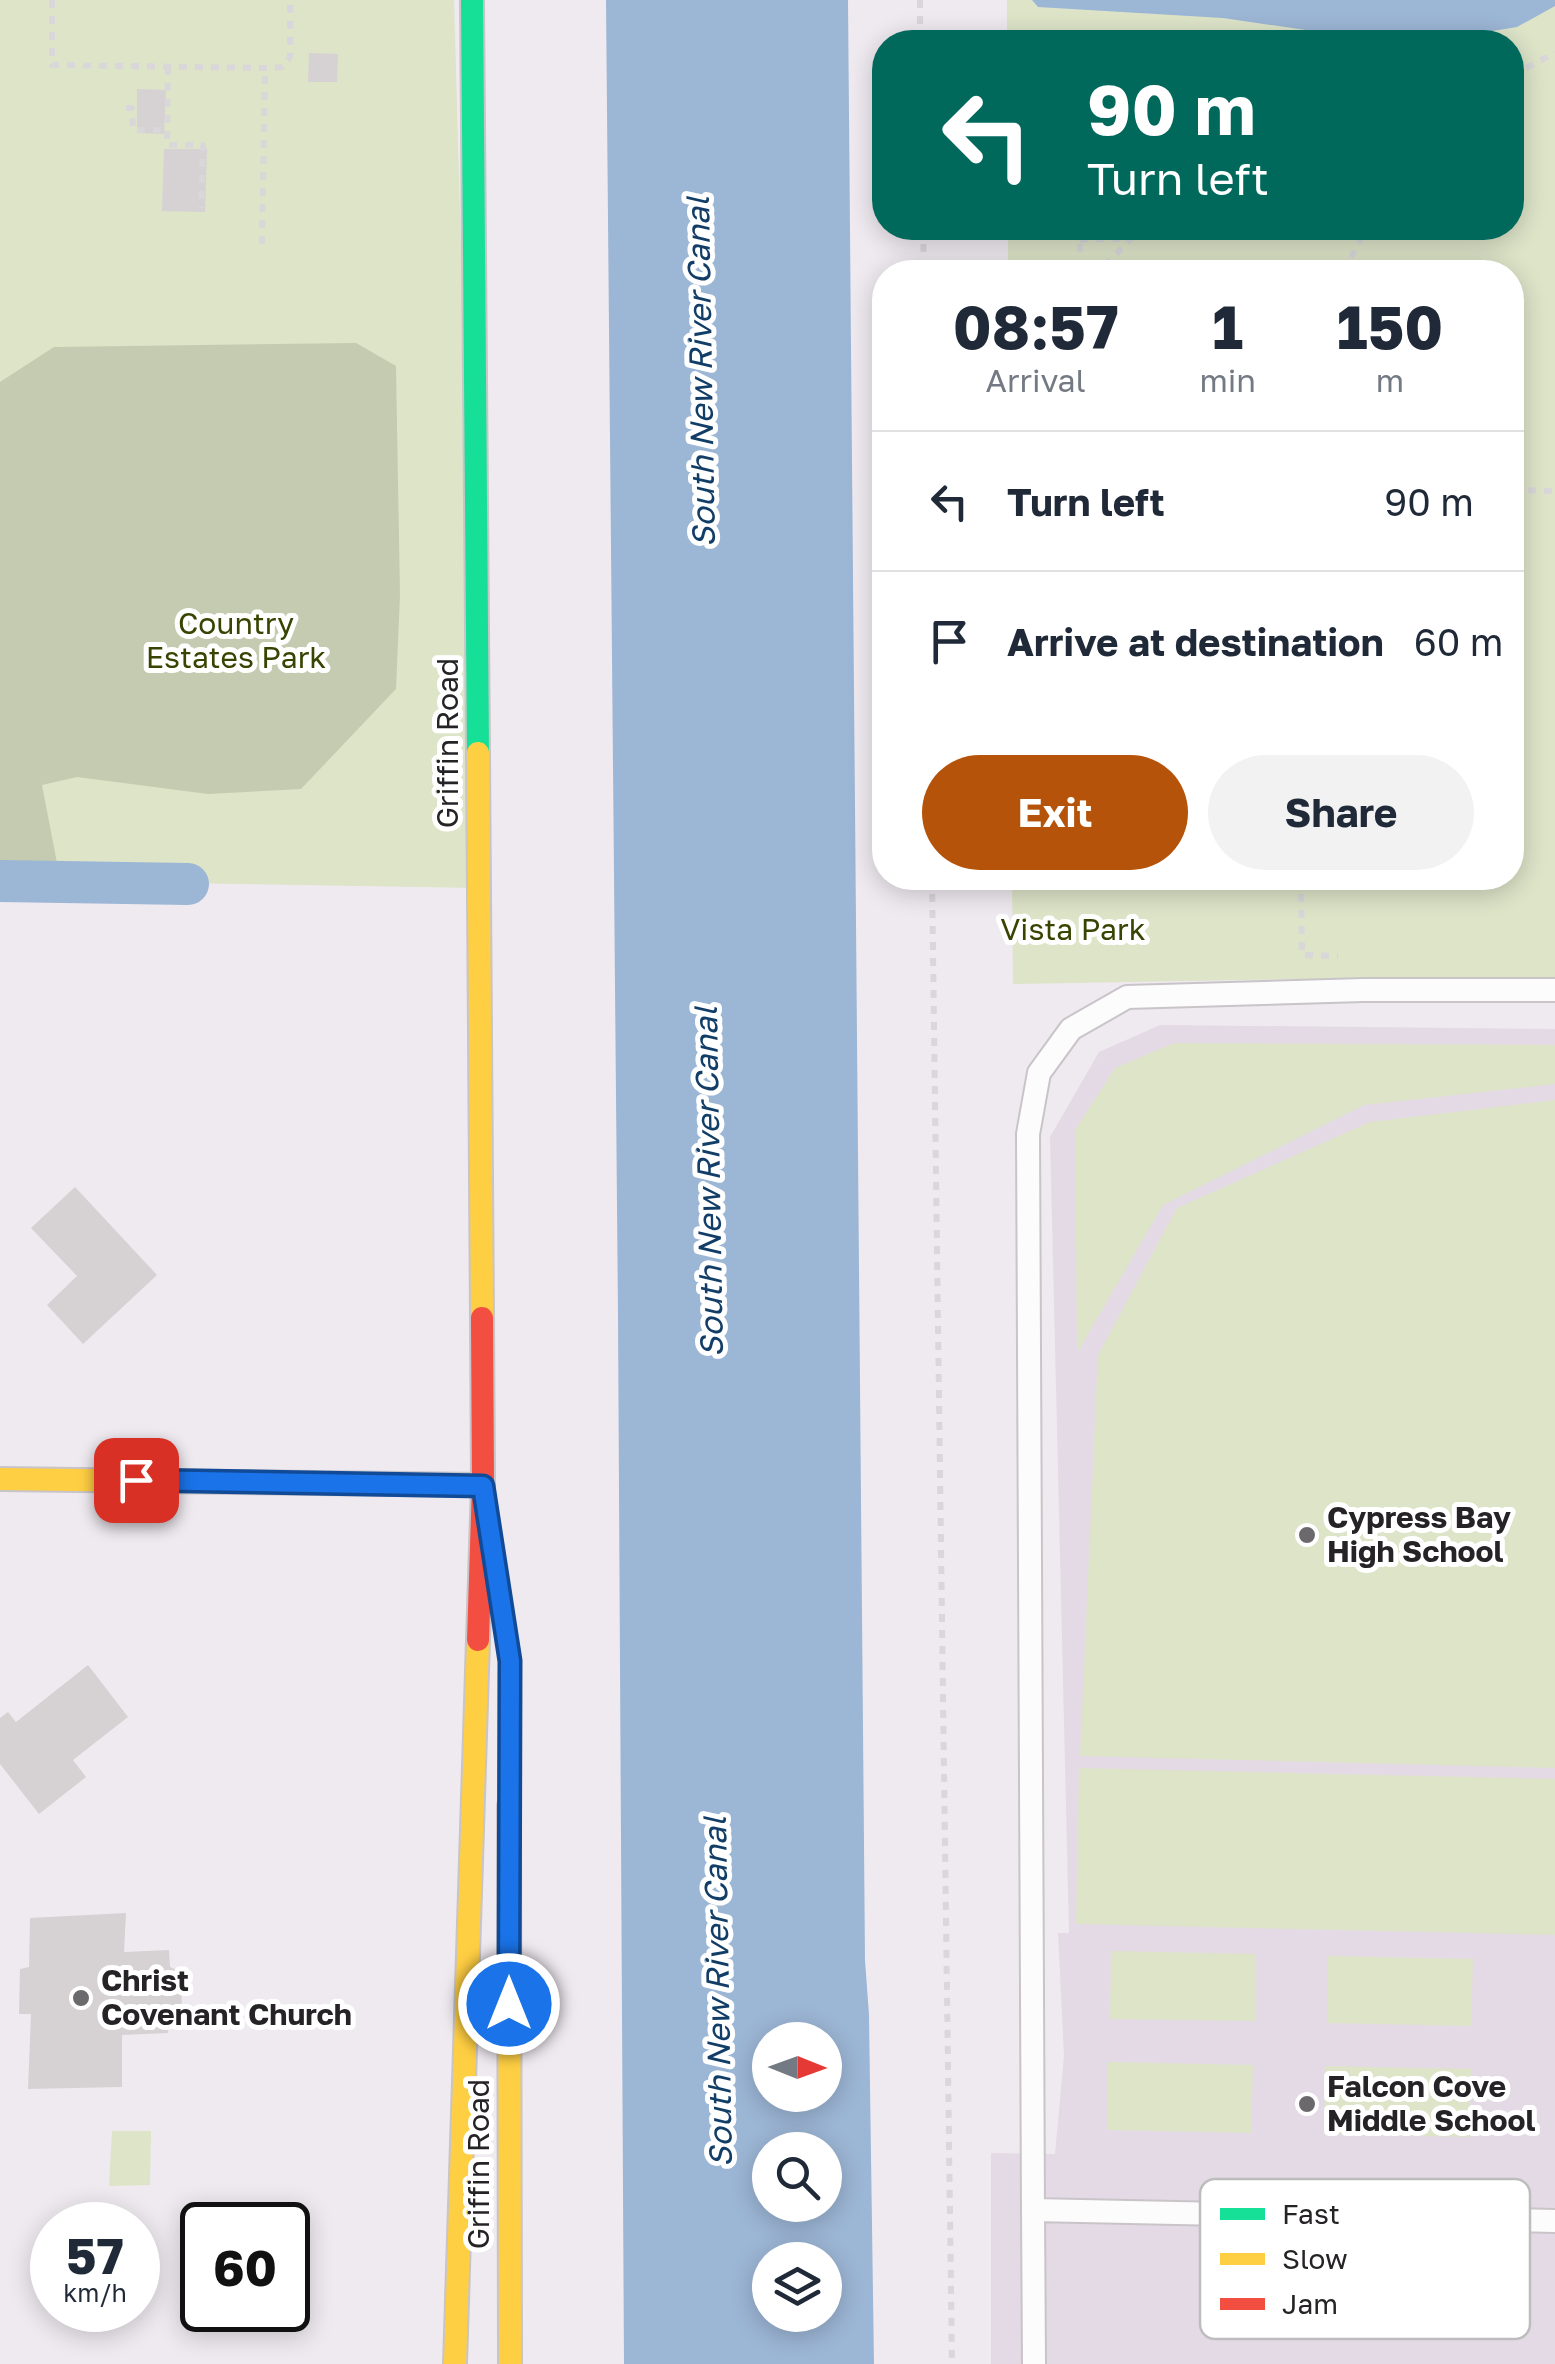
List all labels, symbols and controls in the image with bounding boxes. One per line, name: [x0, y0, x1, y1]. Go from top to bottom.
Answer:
text: 90 m: [1087, 66, 1256, 150]
icon: left: [922, 70, 1052, 200]
text: Turn left: [1087, 151, 1269, 205]
water label: South New River Canal: [678, 195, 722, 548]
text: 08:57: [953, 290, 1119, 362]
text: 1: [1212, 290, 1243, 362]
text: 150: [1337, 290, 1443, 362]
text: Arrival: [986, 361, 1086, 399]
text: min: [1199, 361, 1256, 399]
text: m: [1376, 361, 1404, 399]
icon: left: [922, 474, 977, 529]
text: Turn left: [1007, 479, 1165, 524]
text: 90 m: [1384, 479, 1474, 524]
park label: Country Estates Park: [146, 605, 326, 675]
icon: arrive: [922, 614, 977, 669]
text: Arrive at destination: [1007, 619, 1384, 664]
text: 60 m: [1414, 619, 1503, 664]
street label: Griffin Road: [429, 658, 465, 828]
button: Exit: [922, 755, 1188, 870]
button: Share: [1208, 755, 1474, 870]
park label: Vista Park: [1000, 911, 1146, 947]
water label: South New River Canal: [686, 1005, 730, 1358]
pin: [94, 1438, 179, 1523]
icon: arrive: [109, 1453, 164, 1508]
place label: Cypress Bay High School: [1327, 1499, 1511, 1569]
marker: Cypress Bay High School: [1296, 1524, 1318, 1546]
water label: South New River Canal: [695, 1815, 739, 2168]
position arrow: [457, 1952, 561, 2056]
place label: Christ Covenant Church: [101, 1962, 352, 2032]
marker: Christ Covenant Church: [70, 1987, 92, 2009]
north arrow: [752, 2022, 842, 2112]
map controls: [752, 2022, 842, 2332]
place label: Falcon Cove Middle School: [1327, 2068, 1535, 2138]
street label: Griffin Road: [460, 2079, 496, 2249]
marker: Falcon Cove Middle School: [1296, 2093, 1318, 2115]
button: search: [752, 2132, 842, 2222]
legend: [1200, 2179, 1530, 2339]
text: Fast: [1282, 2197, 1340, 2230]
speed limit sign: 60: [180, 2202, 310, 2332]
text: 57: [66, 2225, 124, 2285]
button: layers: [752, 2242, 842, 2332]
text: Slow: [1282, 2242, 1348, 2275]
text: km/h: [63, 2277, 127, 2308]
text: Jam: [1282, 2287, 1338, 2320]

